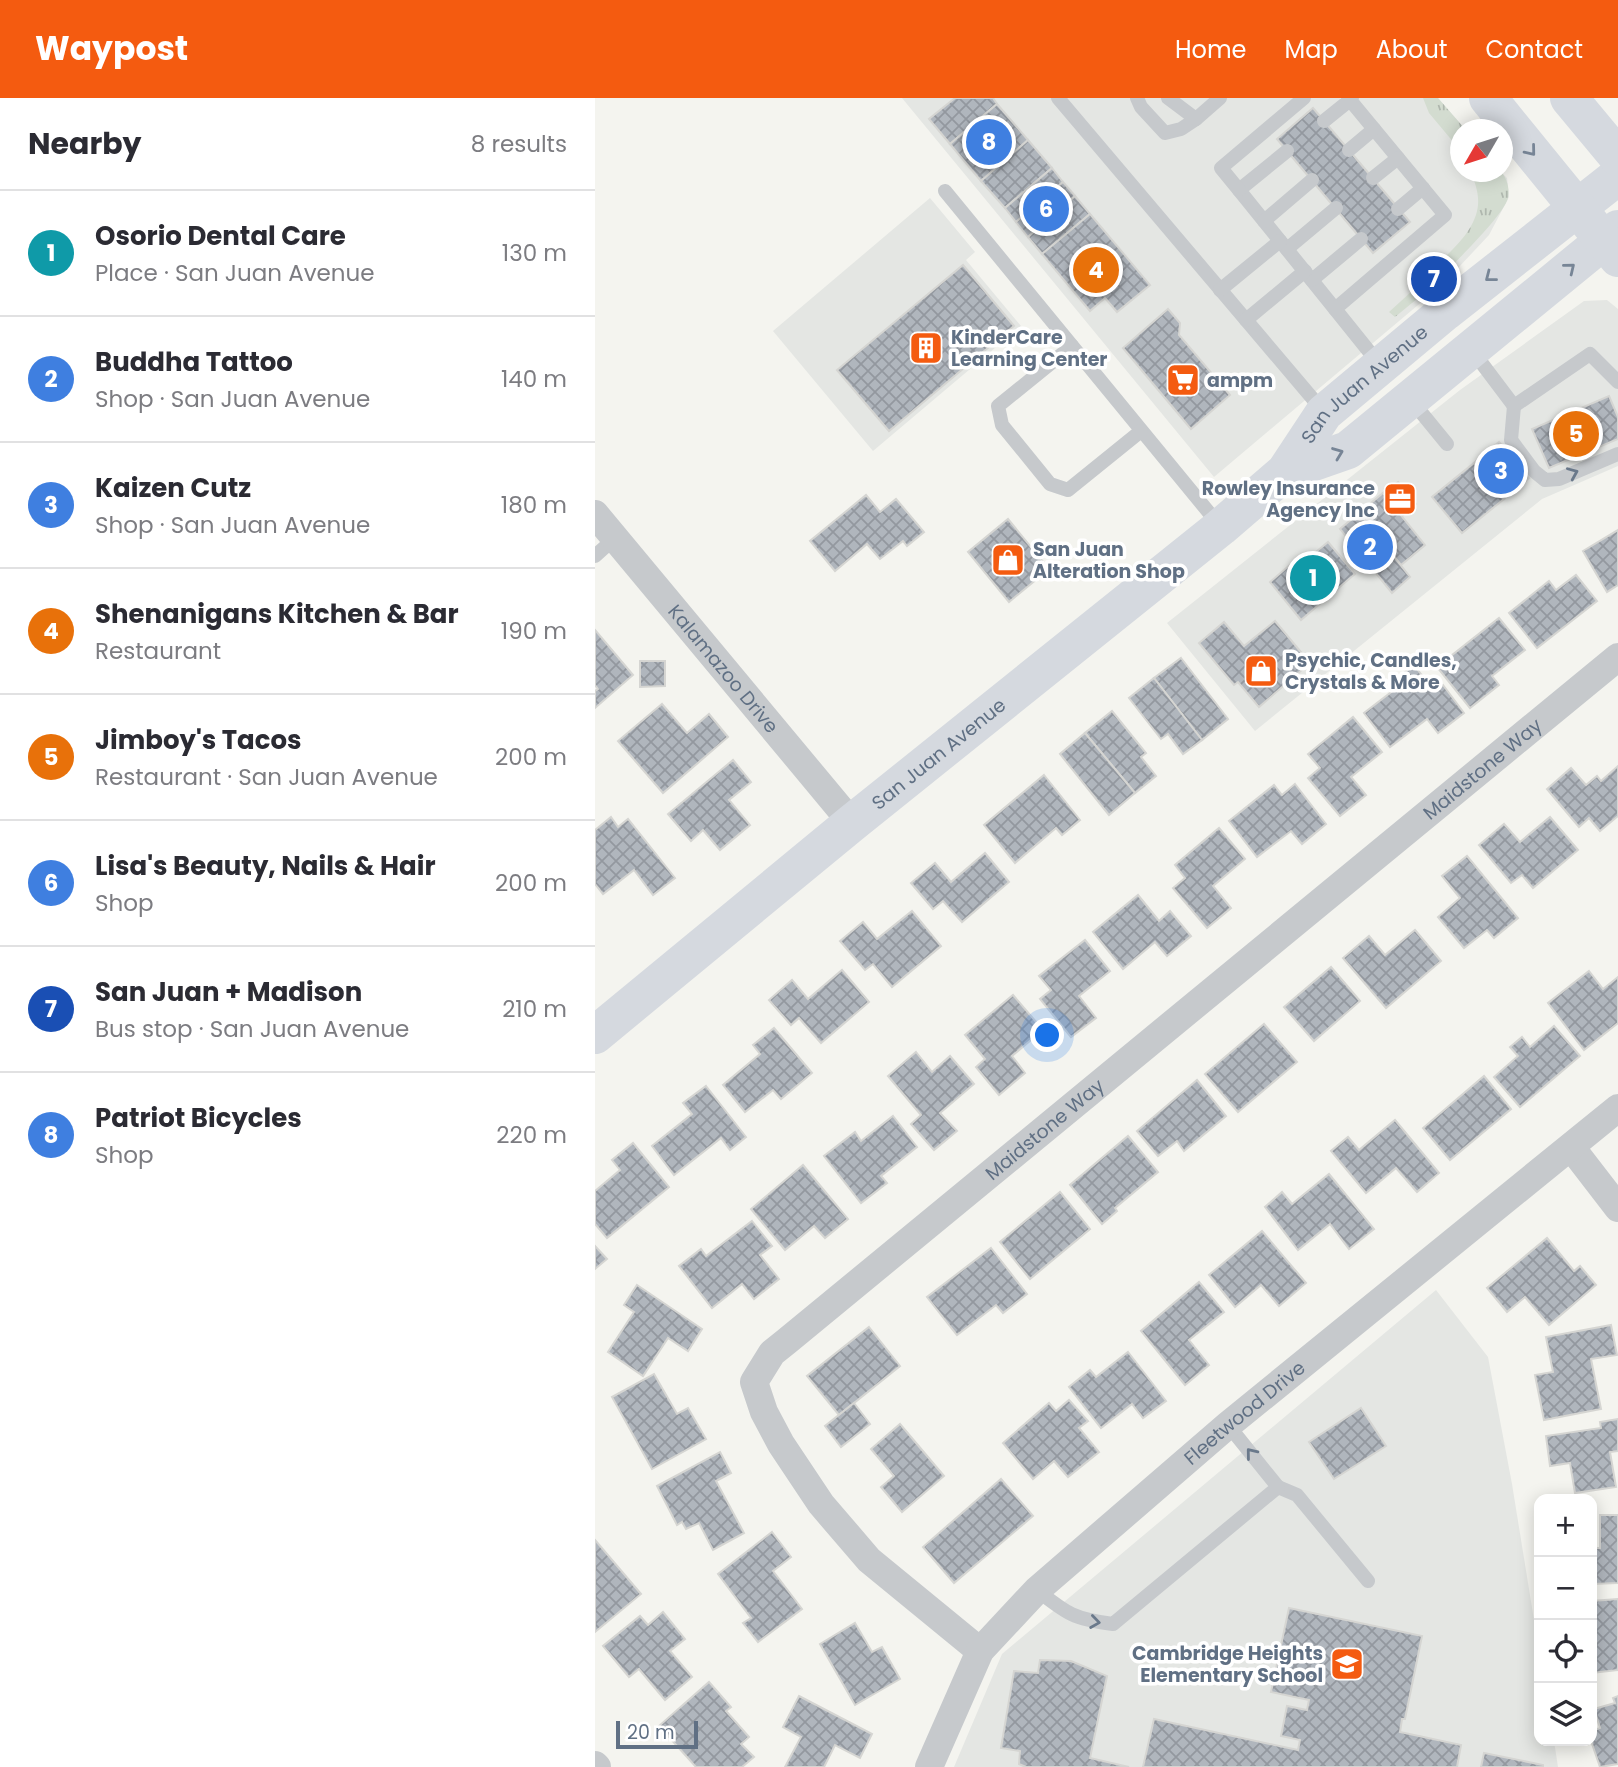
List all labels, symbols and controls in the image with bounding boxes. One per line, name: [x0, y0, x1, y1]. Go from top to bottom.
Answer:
text: Waypost: [35, 25, 188, 72]
text: Home: [1175, 33, 1247, 66]
text: Map: [1285, 33, 1338, 66]
text: About: [1376, 33, 1447, 66]
text: Contact: [1485, 33, 1583, 66]
pin: 8: [966, 116, 1012, 168]
north arrow: [1450, 119, 1513, 182]
text: Nearby: [28, 122, 142, 165]
text: 8 results: [471, 128, 567, 160]
one-way arrow: [1522, 144, 1535, 156]
pin: 6: [1023, 183, 1069, 235]
text: Osorio Dental Care: [95, 218, 346, 254]
text: 1: [47, 237, 55, 269]
text: 130 m: [502, 237, 567, 269]
pin: 4: [1073, 244, 1119, 296]
pin: 7: [1411, 253, 1457, 305]
text: Place · San Juan Avenue: [95, 257, 375, 289]
one-way arrow: [1562, 264, 1575, 276]
one-way arrow: [1485, 269, 1497, 282]
street label: San Juan Avenue: [1294, 319, 1433, 449]
place label: KinderCare Learning Center: [951, 324, 1108, 373]
building icon: KinderCare Learning Center: [907, 329, 945, 367]
text: Buddha Tattoo: [95, 344, 293, 380]
supermarket icon: ampm: [1164, 361, 1202, 399]
text: 2: [44, 363, 58, 395]
text: 140 m: [501, 363, 567, 395]
place label: ampm: [1207, 367, 1273, 394]
text: Shop · San Juan Avenue: [95, 383, 370, 415]
pin: 5: [1553, 408, 1599, 460]
pin: 3: [1478, 445, 1524, 497]
one-way arrow: [1332, 447, 1344, 461]
one-way arrow: [1566, 467, 1579, 481]
text: Kaizen Cutz: [95, 470, 251, 506]
place label: Rowley Insurance Agency Inc: [1202, 475, 1375, 524]
office icon: Rowley Insurance Agency Inc: [1381, 480, 1419, 518]
text: 3: [44, 489, 58, 521]
text: 180 m: [501, 489, 567, 521]
text: Shop · San Juan Avenue: [95, 509, 370, 541]
pin: 2: [1347, 521, 1393, 573]
place label: San Juan Alteration Shop: [1033, 536, 1185, 585]
shop icon: San Juan Alteration Shop: [989, 541, 1027, 579]
pin: 1: [1290, 552, 1336, 604]
text: Shenanigans Kitchen & Bar: [95, 596, 459, 632]
street label: Kalamazoo Drive: [662, 598, 785, 739]
text: 4: [43, 615, 59, 647]
text: 190 m: [501, 615, 567, 647]
text: Restaurant: [95, 635, 221, 667]
place label: Psychic, Candles, Crystals & More: [1285, 647, 1457, 696]
shop icon: Psychic, Candles, Crystals & More: [1242, 652, 1280, 690]
street label: San Juan Avenue: [866, 691, 1011, 816]
street label: Maidstone Way: [1417, 711, 1548, 826]
text: Jimboy's Tacos: [95, 722, 301, 758]
text: 5: [44, 741, 58, 773]
text: 200 m: [495, 741, 567, 773]
text: Restaurant · San Juan Avenue: [95, 761, 438, 793]
text: Lisa's Beauty, Nails & Hair: [95, 848, 436, 884]
text: 6: [44, 867, 58, 899]
text: 200 m: [495, 867, 567, 899]
text: Shop: [95, 887, 154, 919]
text: San Juan + Madison: [95, 974, 362, 1010]
text: 7: [45, 993, 57, 1025]
text: 210 m: [502, 993, 567, 1025]
text: Bus stop · San Juan Avenue: [95, 1013, 409, 1045]
your location: [1030, 1018, 1064, 1052]
street label: Maidstone Way: [979, 1072, 1110, 1186]
text: Patriot Bicycles: [95, 1100, 302, 1136]
text: 8: [44, 1119, 58, 1151]
text: 220 m: [496, 1119, 567, 1151]
text: Shop: [95, 1139, 154, 1171]
street label: Fleetwood Drive: [1178, 1354, 1311, 1471]
one-way arrow: [1247, 1448, 1259, 1461]
map controls: [1534, 1494, 1597, 1746]
button: +: [1534, 1494, 1597, 1557]
button: −: [1534, 1557, 1597, 1620]
one-way arrow: [1089, 1614, 1101, 1629]
button: locate: [1534, 1620, 1597, 1683]
place label: Cambridge Heights Elementary School: [1132, 1640, 1323, 1689]
school or university icon: Cambridge Heights Elementary School: [1328, 1645, 1366, 1683]
button: layers: [1534, 1683, 1597, 1746]
scale bar: [616, 1718, 698, 1750]
text: 20 m: [627, 1719, 675, 1746]

